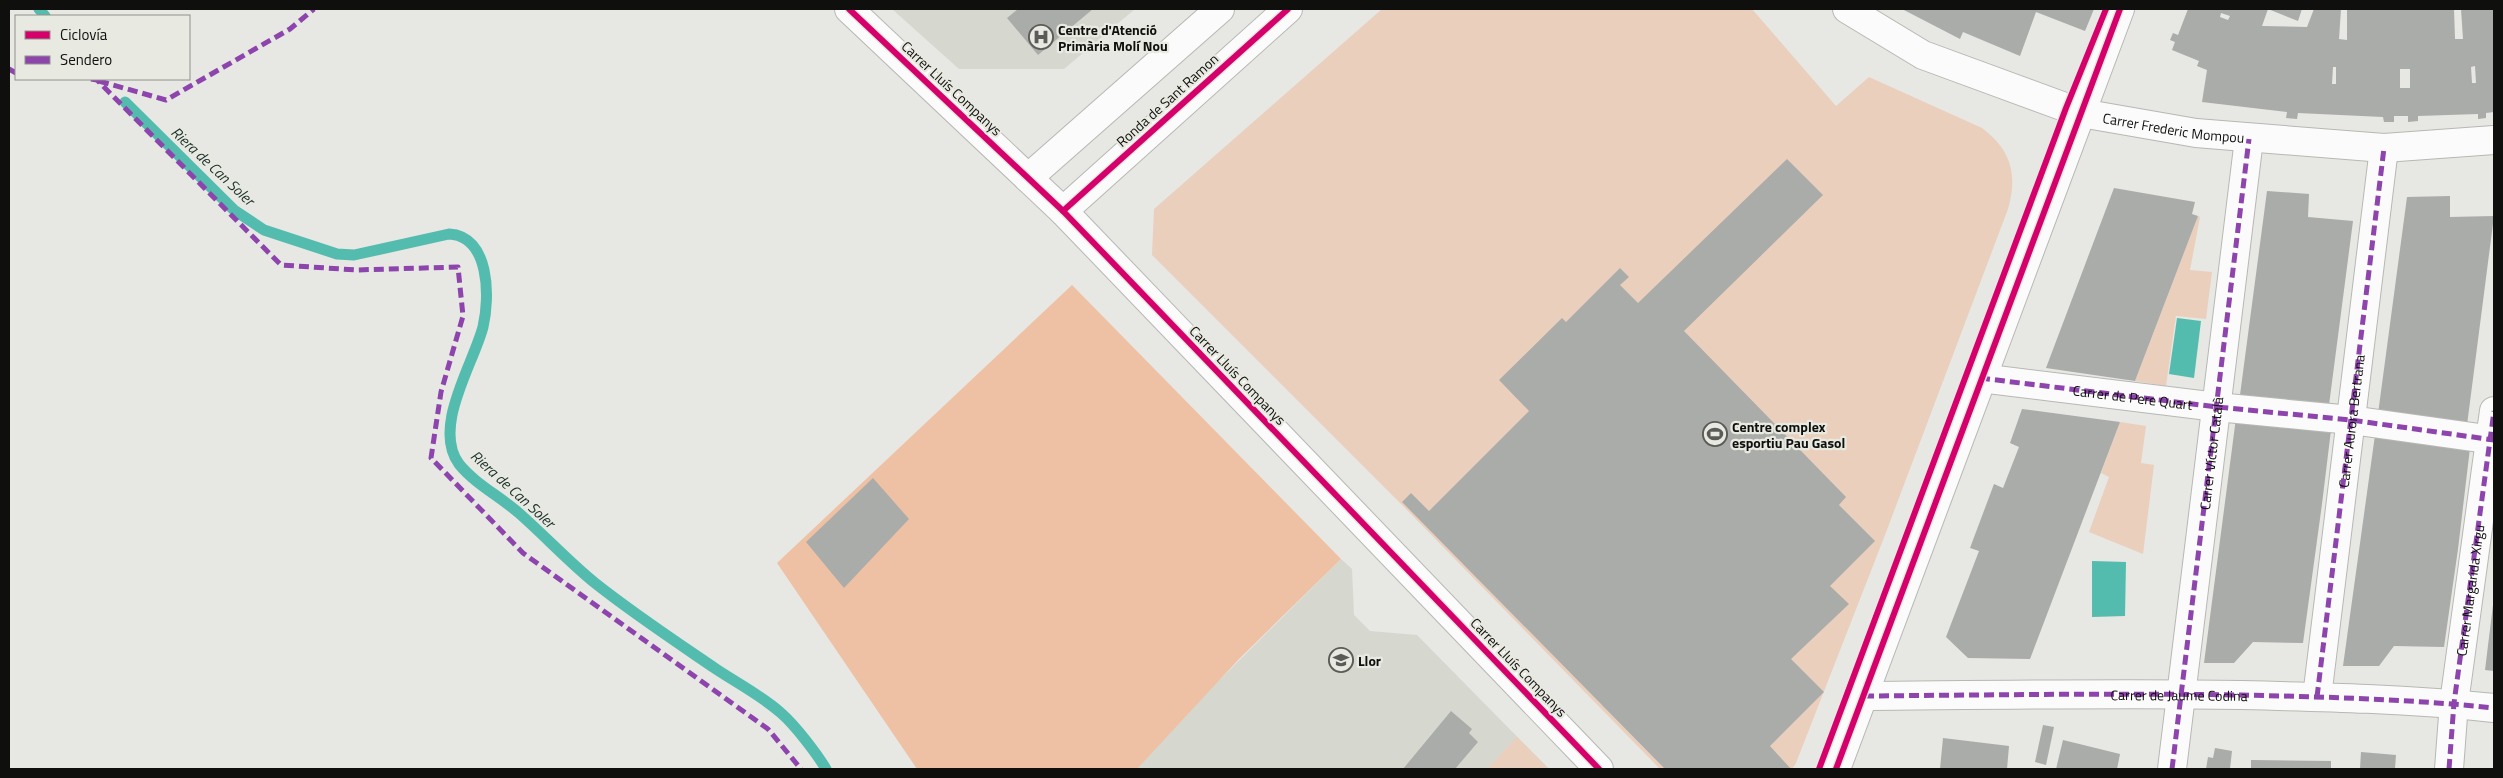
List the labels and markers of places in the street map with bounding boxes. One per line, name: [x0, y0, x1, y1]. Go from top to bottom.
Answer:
place label: Centre d'Atenció Primària Molí Nou: [1058, 19, 1168, 56]
hospital icon: Centre d'Atenció Primària Molí Nou: [1028, 24, 1054, 50]
place label: Centre complex esportiu Pau Gasol: [1732, 416, 1845, 453]
sports icon: Centre complex esportiu Pau Gasol: [1702, 421, 1728, 447]
school or university icon: Llor: [1328, 647, 1354, 673]
place label: Llor: [1358, 650, 1381, 671]

